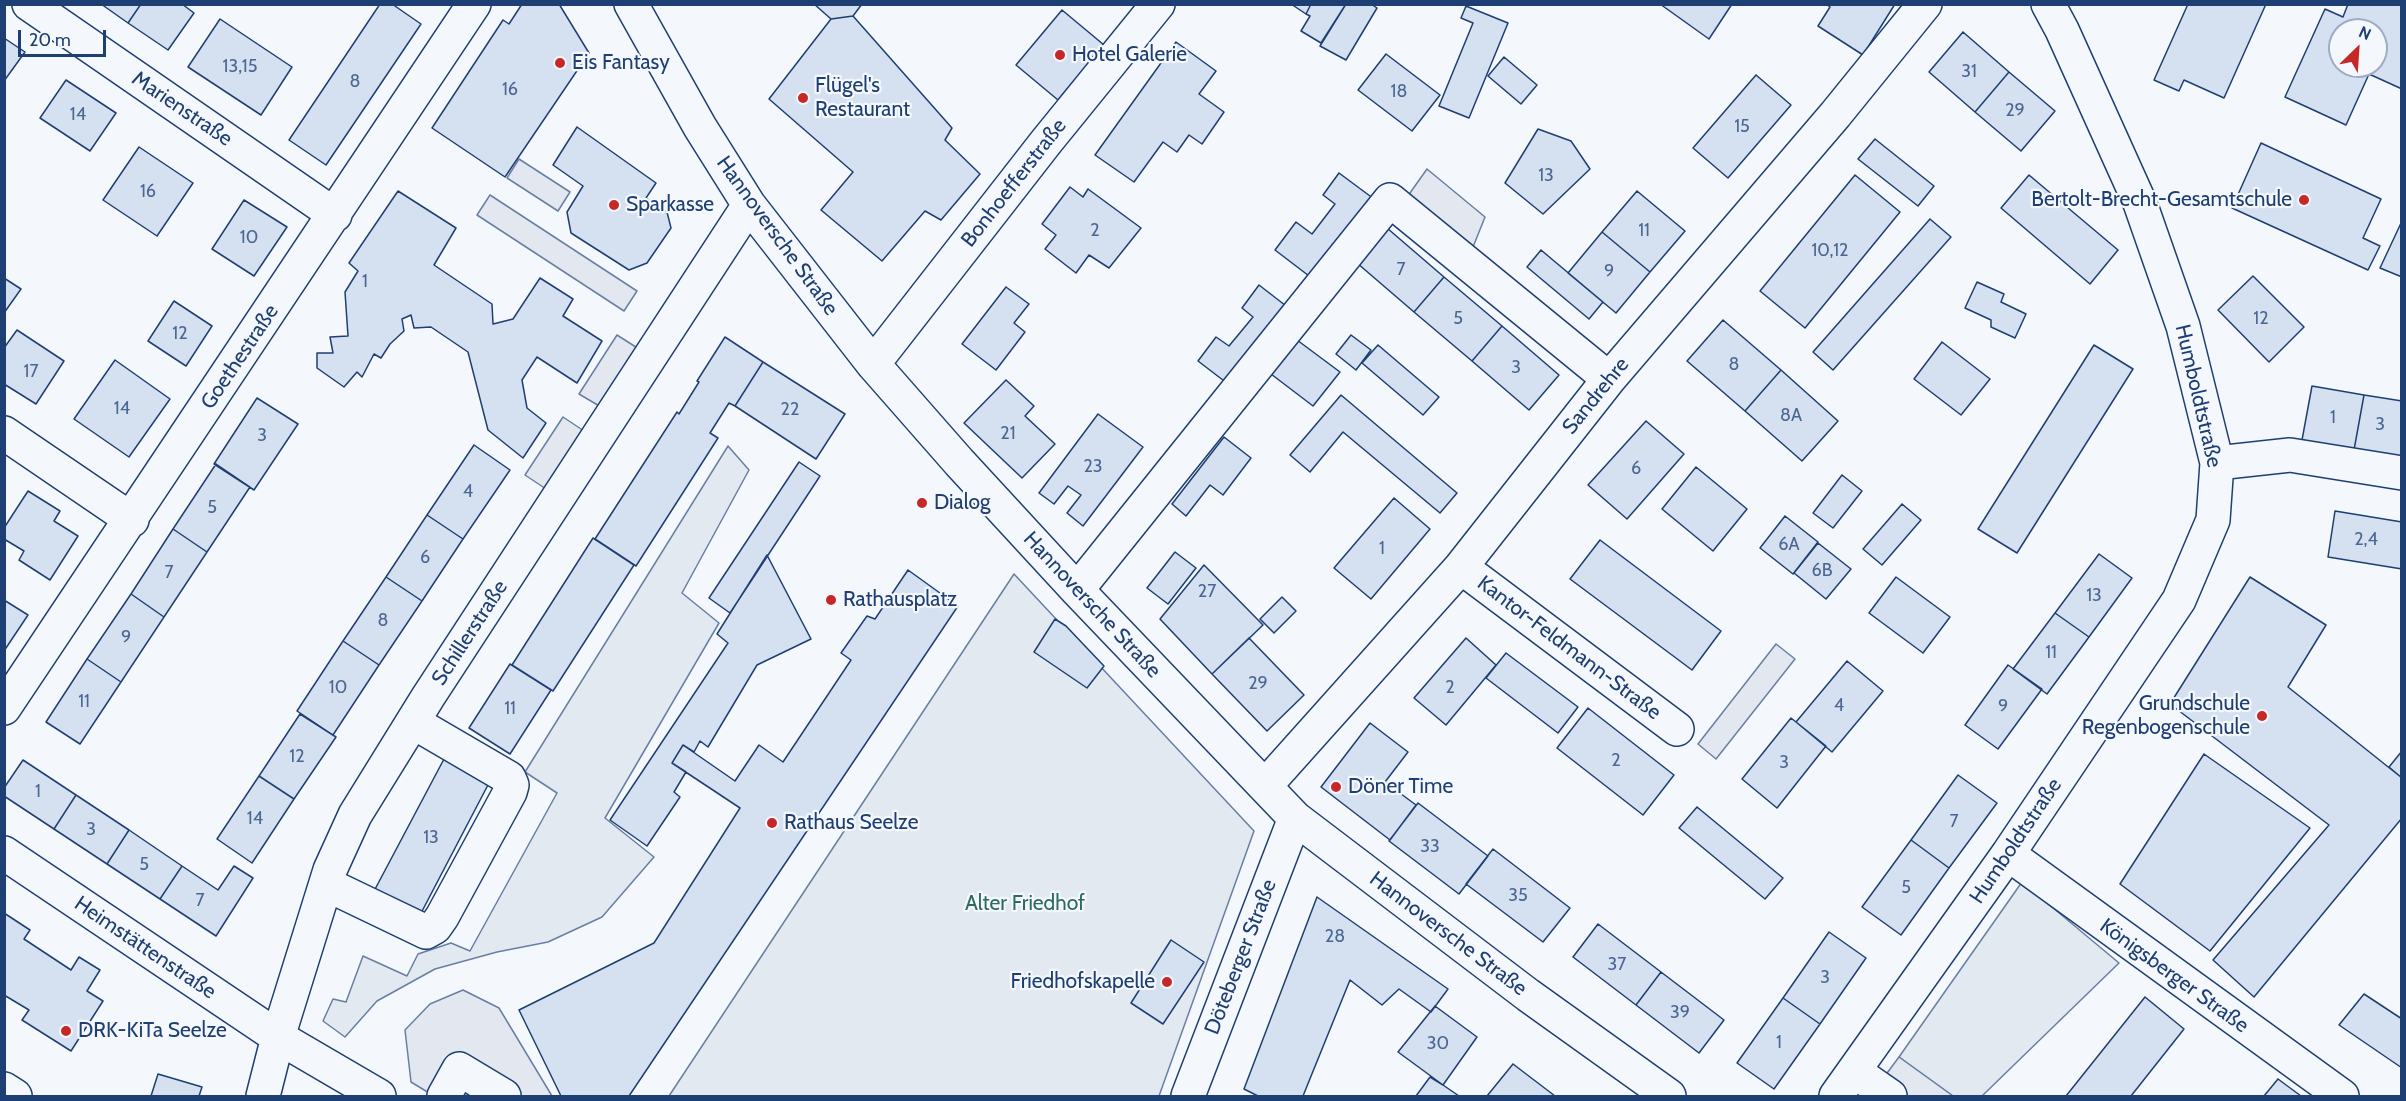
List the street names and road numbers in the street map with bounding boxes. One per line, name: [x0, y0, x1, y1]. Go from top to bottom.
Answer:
street label: Marienstraße: [127, 66, 237, 152]
street label: Bonhoefferstraße: [956, 114, 1072, 252]
street label: Hannoversche Straße: [711, 152, 843, 320]
street label: Goethestraße: [196, 300, 284, 414]
street label: Humboldtstraße: [2169, 322, 2227, 470]
street label: Sandrehre: [1557, 353, 1635, 439]
street label: Hannoversche Straße: [1018, 527, 1166, 683]
street label: Kantor-Feldmann-Straße: [1472, 571, 1666, 725]
street label: Schillerstraße: [427, 576, 513, 690]
street label: Humboldtstraße: [1965, 773, 2067, 909]
street label: Hannoversche Straße: [1364, 867, 1532, 1001]
street label: Döteberger Straße: [1200, 876, 1282, 1038]
street label: Heimstättenstraße: [69, 891, 221, 1005]
street label: Königsberger Straße: [2095, 914, 2253, 1038]

